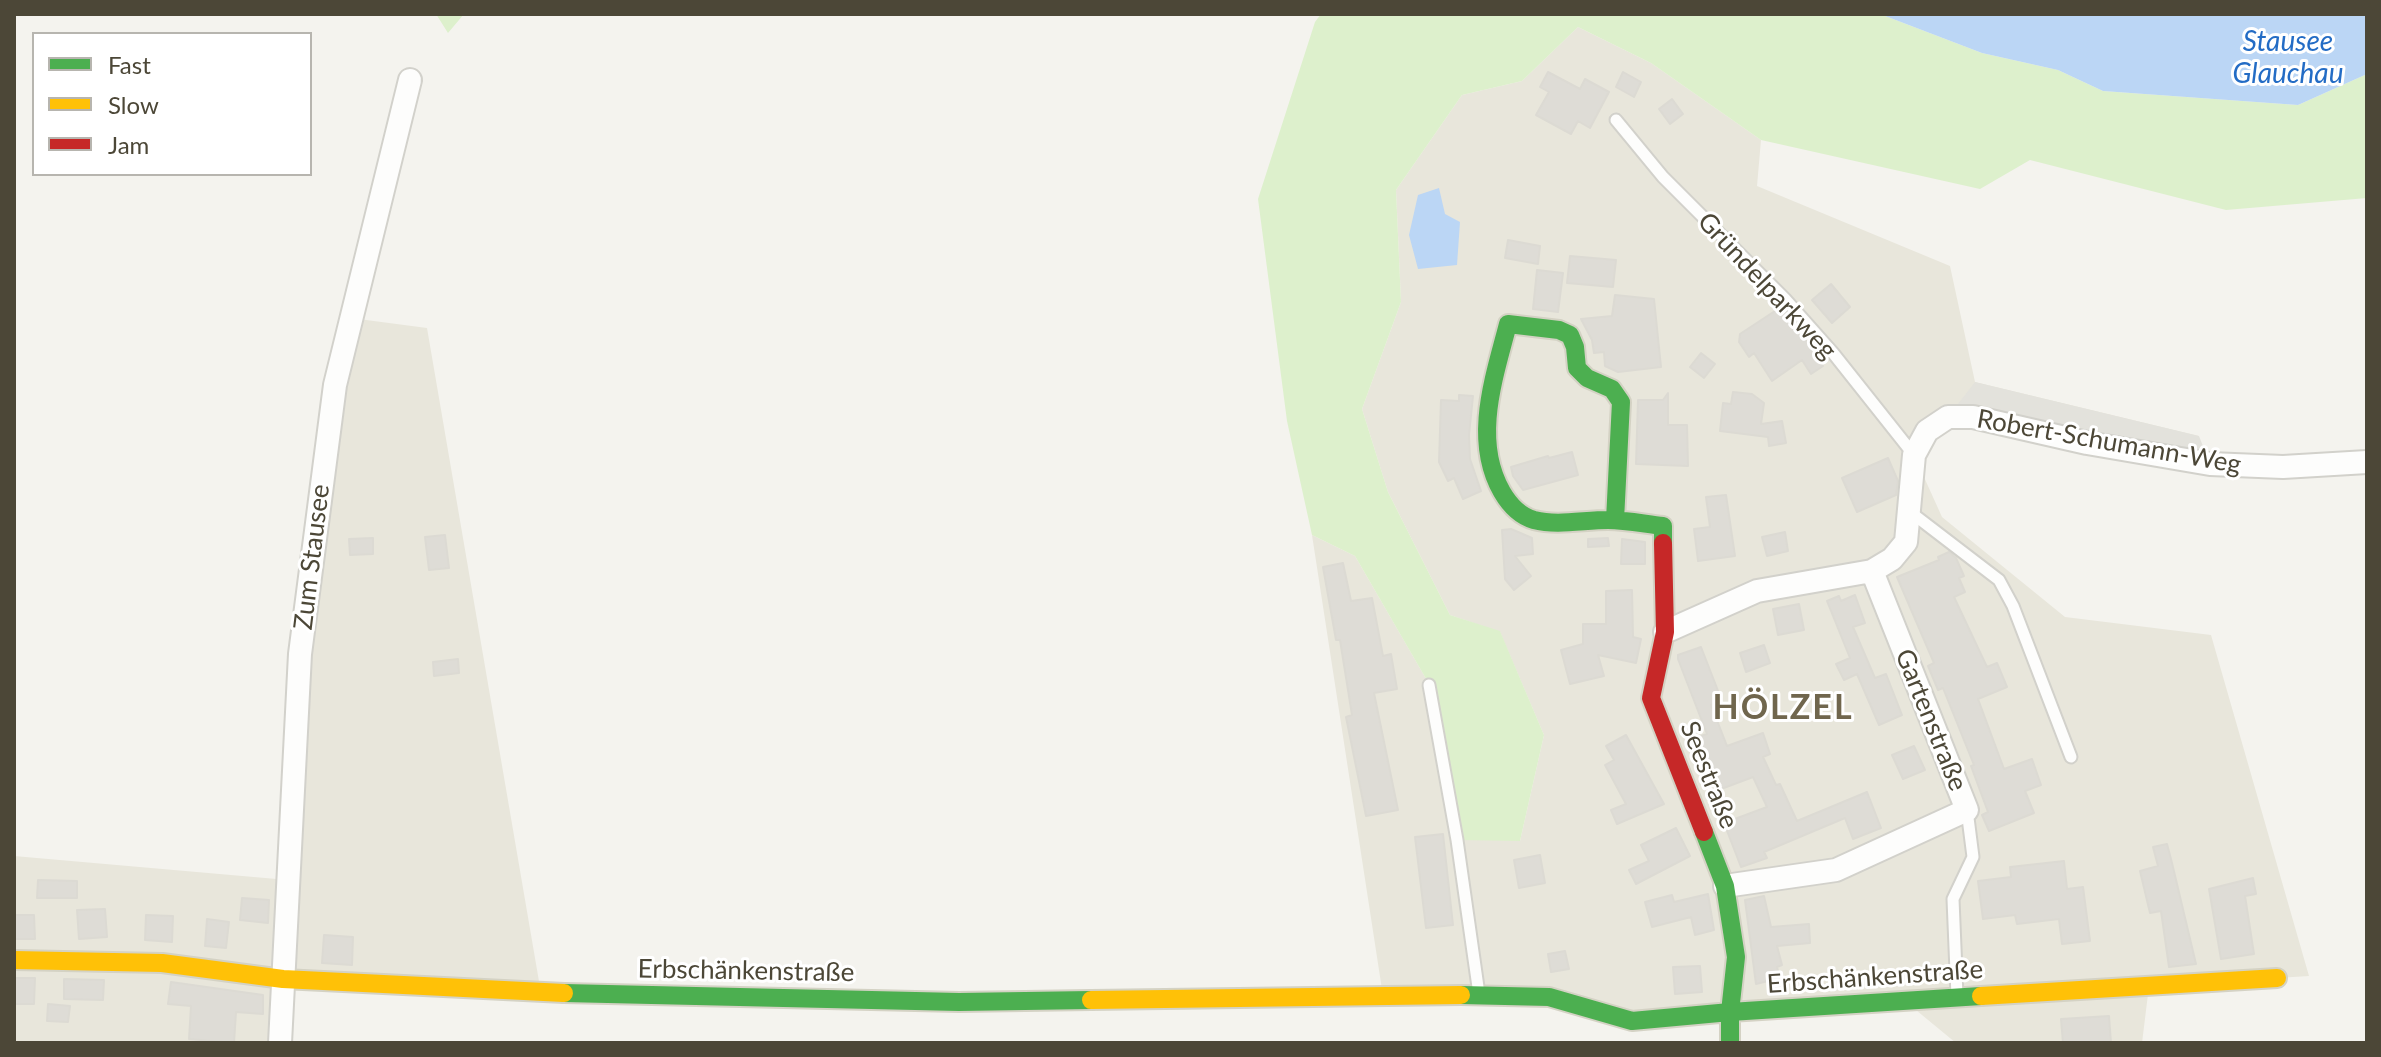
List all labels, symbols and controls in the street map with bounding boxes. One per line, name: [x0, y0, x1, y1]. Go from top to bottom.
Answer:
water label: Stausee Glauchau: [2233, 25, 2343, 91]
legend: [32, 32, 312, 176]
text: Fast: [108, 50, 151, 79]
text: Slow: [108, 90, 159, 119]
text: Jam: [108, 130, 149, 159]
street label: Gründelparkweg: [1691, 206, 1843, 366]
street label: Robert-Schumann-Weg: [1975, 403, 2243, 481]
street label: Zum Stausee: [288, 482, 336, 632]
street label: Gartenstraße: [1888, 644, 1974, 796]
district label: HÖLZEL: [1712, 688, 1854, 728]
street label: Seestraße: [1673, 717, 1745, 833]
street label: Erbschänkenstraße: [637, 954, 855, 988]
street label: Erbschänkenstraße: [1766, 954, 1984, 1000]

